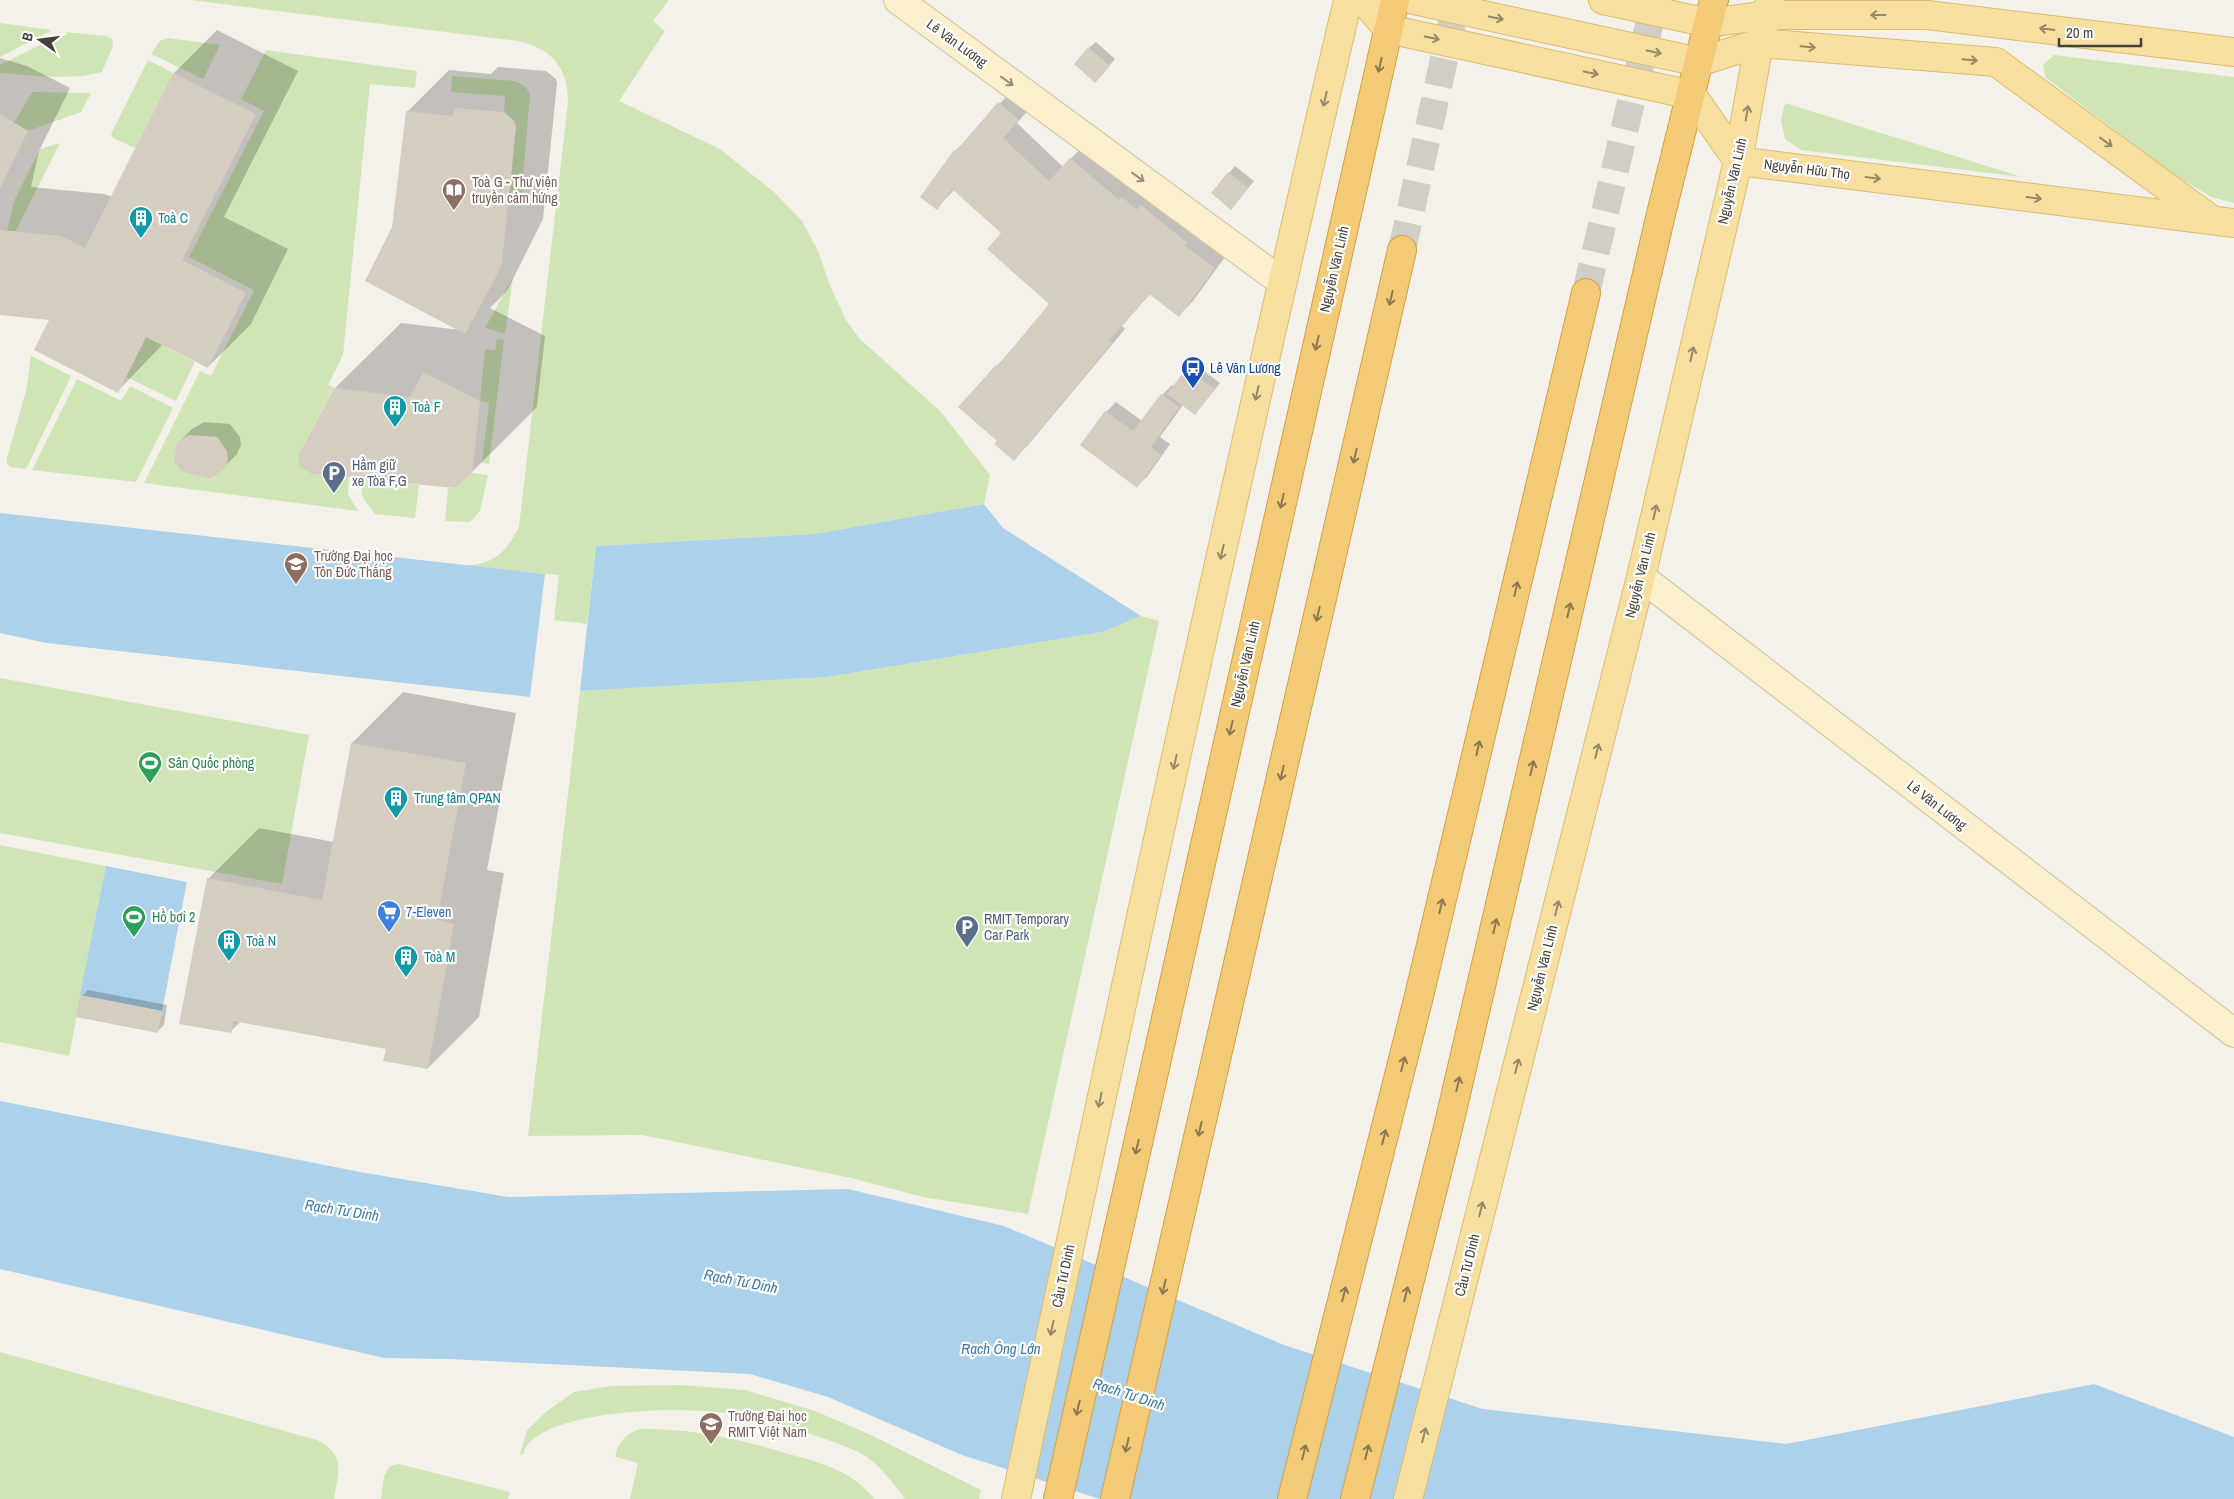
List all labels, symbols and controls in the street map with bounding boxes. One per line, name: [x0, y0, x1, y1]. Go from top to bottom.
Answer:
one-way arrow: [1870, 10, 1886, 20]
one-way arrow: [1487, 14, 1503, 23]
north arrow: [15, 15, 65, 65]
street label: Lê Văn Lương: [923, 15, 991, 71]
scale bar: [2059, 15, 2142, 47]
text: 20 m: [2066, 22, 2093, 43]
one-way arrow: [2039, 24, 2055, 34]
text: B: [18, 31, 37, 43]
one-way arrow: [1424, 34, 1440, 44]
one-way arrow: [1799, 42, 1815, 51]
one-way arrow: [1646, 48, 1662, 57]
one-way arrow: [1961, 55, 1977, 64]
one-way arrow: [1375, 56, 1384, 72]
one-way arrow: [1583, 69, 1599, 78]
one-way arrow: [1000, 76, 1014, 86]
one-way arrow: [1320, 90, 1329, 106]
one-way arrow: [1742, 105, 1752, 121]
street label: Nguyễn Văn Linh: [1713, 136, 1751, 226]
one-way arrow: [2099, 137, 2113, 147]
street label: Nguyễn Hữu Thọ: [1763, 155, 1851, 183]
one-way arrow: [1131, 172, 1145, 182]
place label: Toà G - Thư viện truyền cảm hứng: [472, 173, 558, 207]
one-way arrow: [1865, 173, 1881, 183]
library icon: Toà G - Thư viện truyền cảm hứng: [441, 177, 467, 211]
one-way arrow: [2026, 193, 2042, 203]
building icon: Toà C: [128, 205, 154, 239]
place label: Toà C: [158, 209, 188, 227]
street label: Nguyễn Văn Linh: [1315, 224, 1353, 314]
one-way arrow: [1386, 289, 1395, 305]
one-way arrow: [1312, 334, 1321, 350]
one-way arrow: [1688, 346, 1697, 362]
bus stop icon: Lê Văn Lương: [1180, 355, 1206, 389]
place label: Lê Văn Lương: [1210, 359, 1281, 377]
one-way arrow: [1252, 385, 1261, 401]
building icon: Toà F: [382, 394, 408, 428]
place label: Toà F: [412, 398, 441, 416]
one-way arrow: [1350, 448, 1359, 464]
place label: Hầm giữ xe Tòa F,G: [352, 456, 407, 490]
parking icon: Hầm giữ xe Tòa F,G: [321, 460, 347, 494]
one-way arrow: [1277, 493, 1286, 509]
one-way arrow: [1651, 505, 1660, 521]
street label: Nguyễn Văn Linh: [1621, 530, 1659, 620]
one-way arrow: [1217, 544, 1226, 560]
place label: Trường Đại học Tôn Đức Thắng: [314, 547, 393, 581]
school or university icon: Trường Đại học Tôn Đức Thắng: [283, 551, 309, 585]
one-way arrow: [1512, 582, 1521, 598]
one-way arrow: [1565, 602, 1574, 618]
one-way arrow: [1313, 606, 1322, 622]
street label: Nguyễn Văn Linh: [1226, 619, 1264, 709]
one-way arrow: [1225, 719, 1235, 735]
one-way arrow: [1474, 740, 1483, 756]
one-way arrow: [1593, 743, 1602, 759]
sports icon: Sân Quốc phòng: [137, 750, 163, 784]
place label: Sân Quốc phòng: [168, 754, 255, 772]
one-way arrow: [1170, 754, 1179, 770]
one-way arrow: [1528, 761, 1537, 777]
one-way arrow: [1277, 764, 1286, 780]
street label: Lê Văn Lương: [1904, 776, 1971, 834]
building icon: Trung tâm QPAN: [383, 785, 409, 819]
place label: Trung tâm QPAN: [414, 789, 501, 807]
one-way arrow: [1437, 898, 1446, 914]
supermarket icon: 7-Eleven: [376, 899, 402, 933]
one-way arrow: [1553, 901, 1562, 917]
place label: 7-Eleven: [406, 903, 451, 921]
sports icon: Hồ bơi 2: [121, 904, 147, 938]
place label: Hồ bơi 2: [152, 908, 195, 926]
place label: RMIT Temporary Car Park: [984, 910, 1069, 944]
parking icon: RMIT Temporary Car Park: [954, 914, 980, 948]
one-way arrow: [1491, 919, 1500, 935]
street label: Nguyễn Văn Linh: [1523, 923, 1561, 1013]
building icon: Toà N: [216, 928, 242, 962]
place label: Toà N: [246, 932, 276, 950]
building icon: Toà M: [393, 944, 419, 978]
place label: Toà M: [424, 948, 455, 966]
one-way arrow: [1398, 1056, 1408, 1072]
one-way arrow: [1513, 1058, 1522, 1074]
one-way arrow: [1454, 1077, 1463, 1093]
one-way arrow: [1095, 1092, 1105, 1108]
one-way arrow: [1195, 1120, 1204, 1136]
one-way arrow: [1380, 1129, 1389, 1145]
one-way arrow: [1132, 1138, 1141, 1154]
water label: Rạch Tư Dinh: [304, 1194, 381, 1226]
one-way arrow: [1477, 1202, 1486, 1218]
street label: Cầu Tư Dinh: [1451, 1232, 1483, 1298]
street label: Cầu Tư Dinh: [1048, 1243, 1078, 1309]
water label: Rạch Tư Dinh: [702, 1264, 780, 1298]
one-way arrow: [1159, 1279, 1168, 1295]
one-way arrow: [1340, 1287, 1349, 1303]
one-way arrow: [1402, 1287, 1411, 1303]
one-way arrow: [1047, 1320, 1057, 1336]
water label: Rạch Ông Lớn: [961, 1338, 1041, 1359]
water label: Rạch Tư Dinh: [1090, 1372, 1168, 1416]
one-way arrow: [1073, 1399, 1082, 1415]
place label: Trường Đại học RMIT Việt Nam: [728, 1407, 807, 1441]
school or university icon: Trường Đại học RMIT Việt Nam: [698, 1411, 724, 1445]
one-way arrow: [1420, 1427, 1430, 1443]
one-way arrow: [1122, 1437, 1131, 1453]
one-way arrow: [1300, 1444, 1309, 1460]
one-way arrow: [1363, 1444, 1372, 1460]

